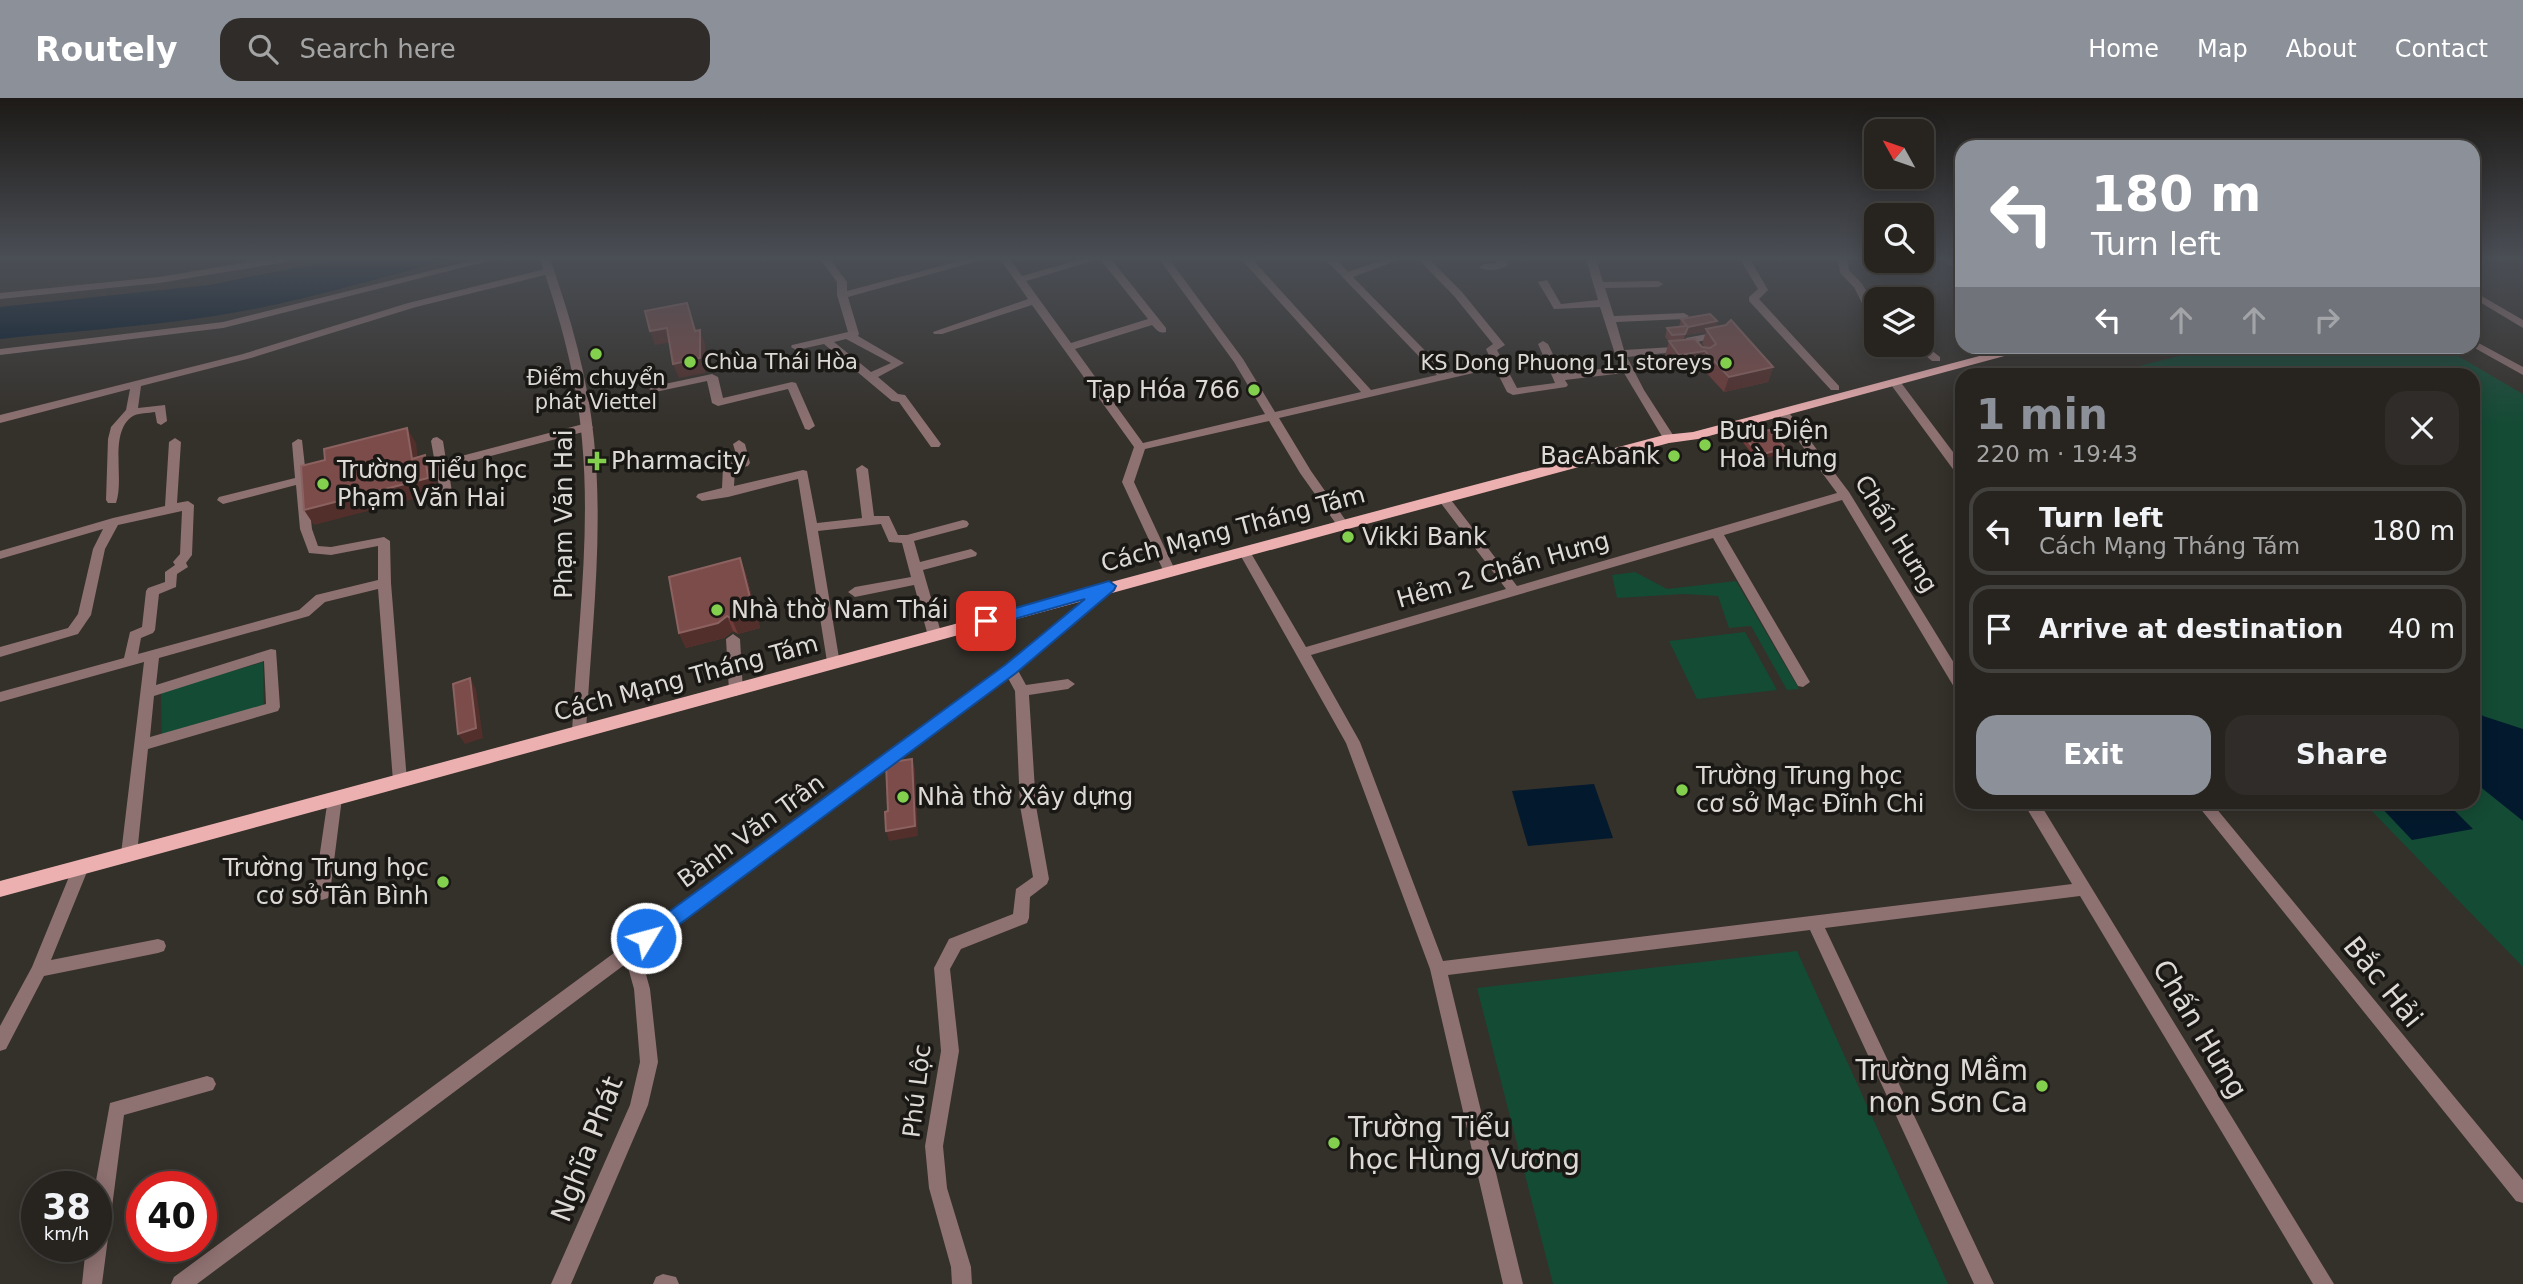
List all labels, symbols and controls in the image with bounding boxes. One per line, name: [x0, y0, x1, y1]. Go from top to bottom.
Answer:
search box: [220, 18, 710, 81]
text: Routely: [35, 30, 178, 69]
icon: search: [244, 30, 282, 68]
text: Search here: [300, 34, 456, 64]
text: Home: [2088, 35, 2159, 63]
text: Map: [2197, 35, 2248, 63]
text: About: [2286, 35, 2357, 63]
text: Contact: [2395, 35, 2488, 63]
north arrow: [1864, 119, 1934, 189]
map controls: [1864, 119, 1934, 357]
text: 180 m: [2091, 166, 2261, 223]
icon: left: [1976, 168, 2067, 259]
button: search: [1864, 203, 1934, 273]
text: Turn left: [2091, 225, 2221, 263]
button: layers: [1864, 287, 1934, 357]
icon: left: [2089, 301, 2127, 339]
icon: ahead: [2162, 301, 2200, 339]
icon: ahead: [2235, 301, 2273, 339]
icon: right: [2308, 301, 2346, 339]
marker: Điểm chuyển phát Viettel: [588, 346, 604, 362]
place label: Chùa Thái Hòa: [704, 350, 858, 374]
place label: KS Dong Phuong 11 storeys: [1421, 351, 1712, 375]
marker: Chùa Thái Hòa: [682, 354, 698, 370]
marker: KS Dong Phuong 11 storeys: [1718, 355, 1734, 371]
place label: Điểm chuyển phát Viettel: [527, 366, 665, 414]
place label: Tạp Hóa 766: [1086, 376, 1240, 404]
marker: Tạp Hóa 766: [1246, 382, 1262, 398]
text: 1 min: [1976, 390, 2108, 439]
button: close: [2385, 391, 2459, 465]
place label: Bưu Điện Hoà Hưng: [1719, 417, 1838, 473]
street label: Phạm Văn Hai: [550, 430, 578, 598]
marker: Bưu Điện Hoà Hưng: [1697, 437, 1713, 453]
text: 220 m · 19:43: [1976, 441, 2138, 467]
place label: BacAbank: [1540, 442, 1660, 470]
place label: Pharmacity: [611, 447, 746, 475]
marker: BacAbank: [1666, 448, 1682, 464]
marker: Pharmacity: [589, 453, 605, 469]
place label: Trường Tiểu học Phạm Văn Hai: [336, 456, 527, 512]
street label: Chấn Hưng: [1849, 470, 1943, 598]
marker: Trường Tiểu học Phạm Văn Hai: [315, 476, 331, 492]
street label: Cách Mạng Tháng Tám: [1098, 480, 1368, 578]
text: Turn left: [2039, 503, 2163, 533]
icon: left: [1980, 512, 2018, 550]
text: 180 m: [2372, 516, 2455, 546]
place label: Vikki Bank: [1362, 523, 1487, 551]
street label: Hẻm 2 Chấn Hưng: [1393, 526, 1613, 614]
marker: Vikki Bank: [1340, 529, 1356, 545]
text: Cách Mạng Tháng Tám: [2039, 533, 2300, 559]
pin: [956, 591, 1016, 651]
place label: Nhà thờ Nam Thái: [731, 596, 948, 624]
marker: Nhà thờ Nam Thái: [709, 602, 725, 618]
icon: arrive: [967, 602, 1005, 640]
icon: arrive: [1980, 610, 2018, 648]
text: Arrive at destination: [2039, 614, 2343, 644]
text: 40 m: [2388, 614, 2455, 644]
street label: Cách Mạng Tháng Tám: [551, 629, 821, 727]
button: Exit: [1976, 715, 2211, 795]
button: Share: [2225, 715, 2459, 795]
place label: Trường Trung học cơ sở Mạc Đĩnh Chi: [1695, 762, 1925, 818]
street label: Bành Văn Trân: [672, 769, 830, 893]
marker: Trường Trung học cơ sở Mạc Đĩnh Chi: [1674, 782, 1690, 798]
place label: Nhà thờ Xây dựng: [917, 783, 1133, 811]
marker: Nhà thờ Xây dựng: [895, 789, 911, 805]
place label: Trường Trung học cơ sở Tân Bình: [222, 854, 429, 910]
marker: Trường Trung học cơ sở Tân Bình: [435, 874, 451, 890]
position arrow: [609, 901, 683, 975]
street label: Bắc Hải: [2337, 930, 2429, 1034]
street label: Chấn Hưng: [2146, 954, 2254, 1104]
street label: Phú Lộc: [897, 1043, 937, 1139]
place label: Trường Mầm non Sơn Ca: [1855, 1054, 2028, 1119]
street label: Nghĩa Phát: [544, 1072, 630, 1226]
marker: Trường Mầm non Sơn Ca: [2034, 1078, 2050, 1094]
place label: Trường Tiểu học Hùng Vương: [1347, 1111, 1580, 1176]
marker: Trường Tiểu học Hùng Vương: [1326, 1135, 1342, 1151]
speed limit sign: 40: [126, 1171, 217, 1262]
text: 38: [42, 1187, 91, 1227]
text: km/h: [44, 1223, 89, 1244]

